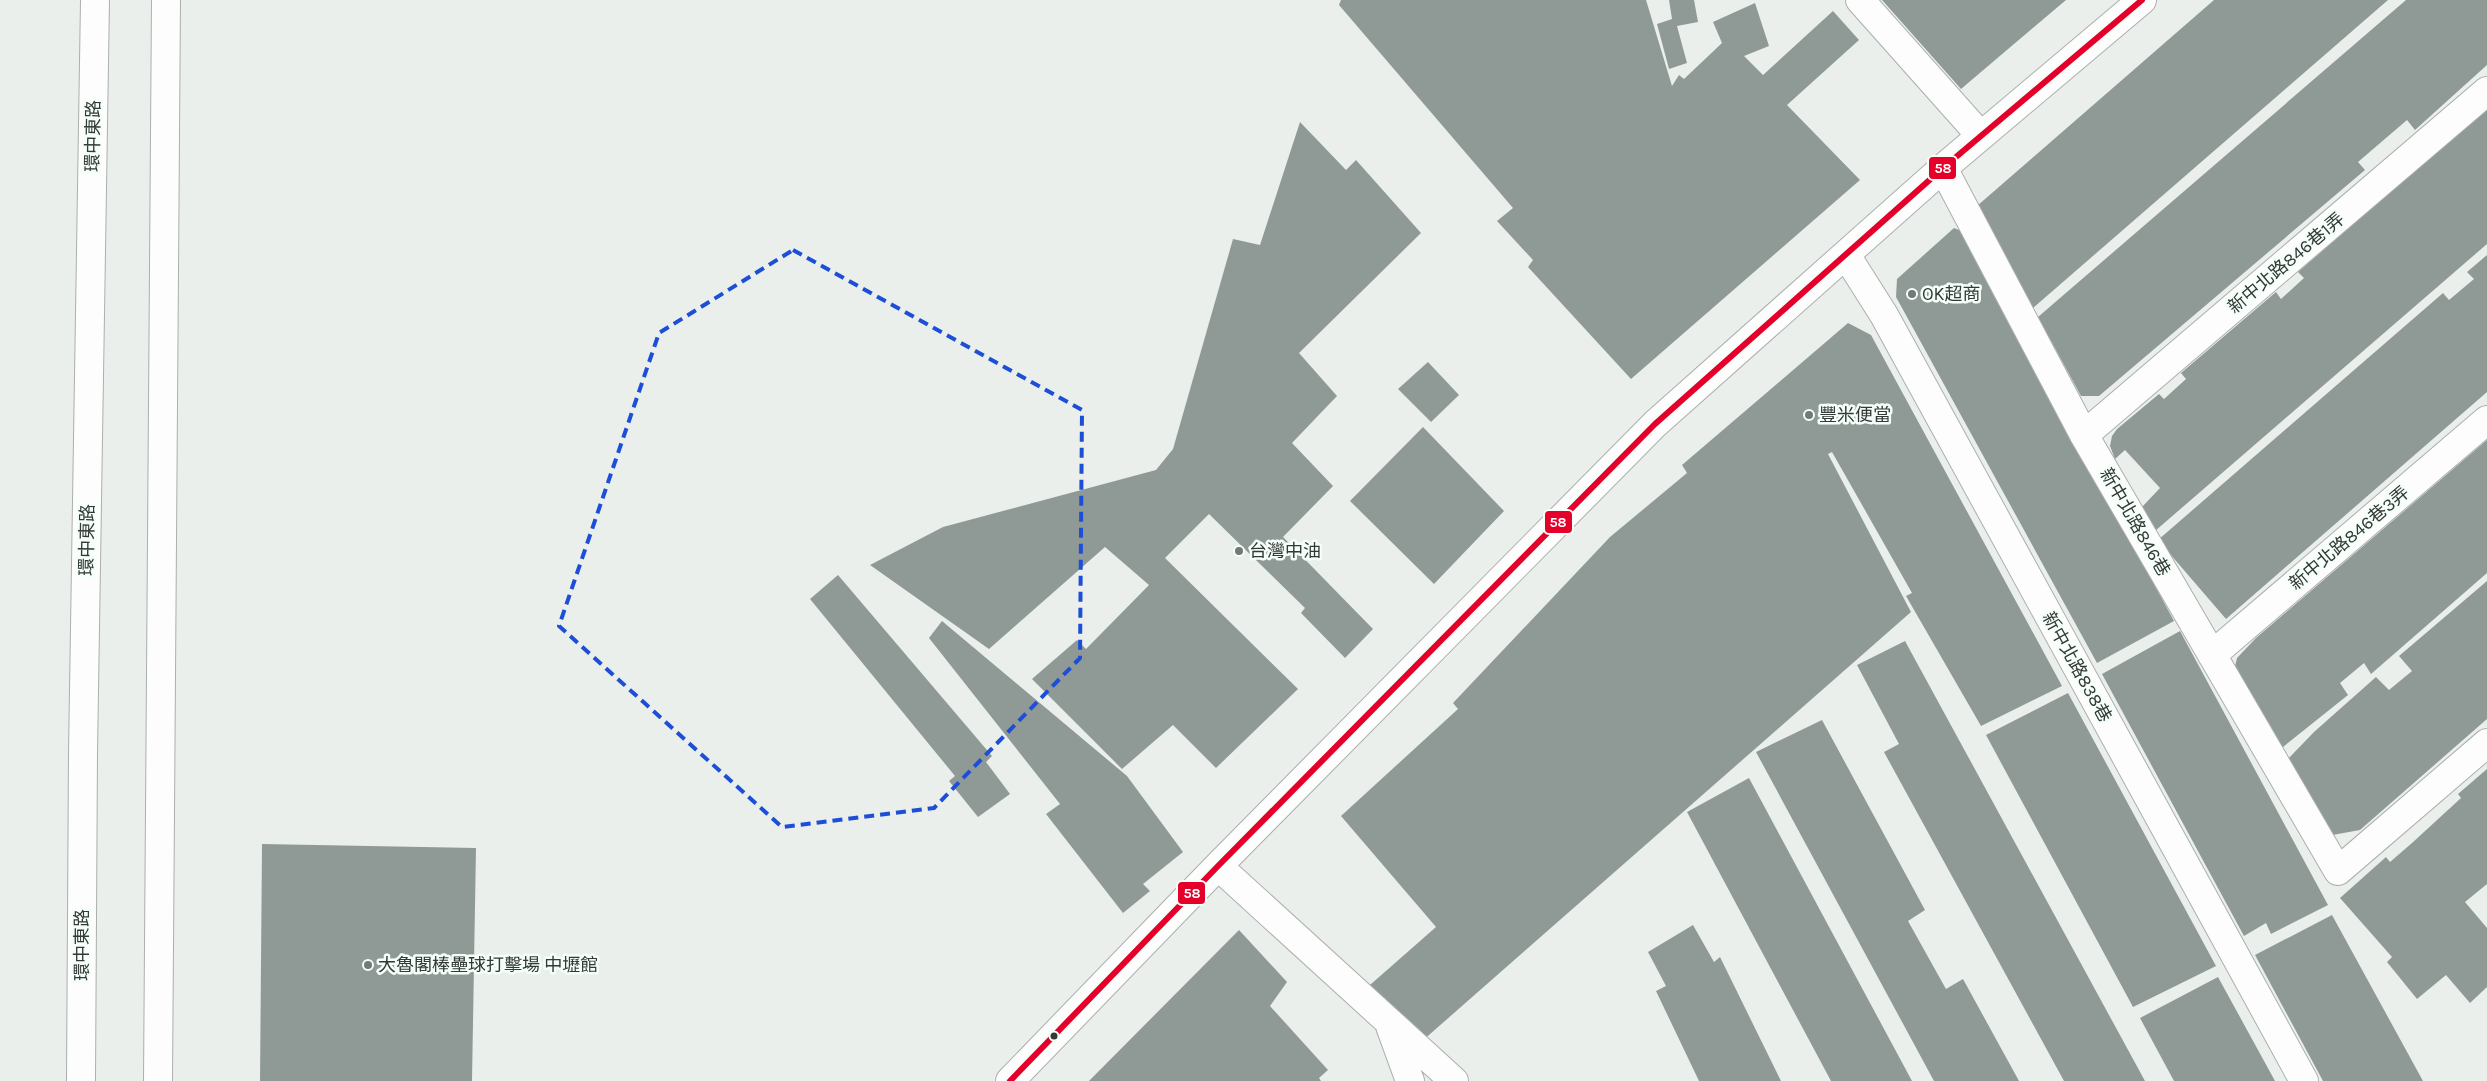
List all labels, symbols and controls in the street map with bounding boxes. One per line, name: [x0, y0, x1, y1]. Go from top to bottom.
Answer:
street label: 環中東路: [81, 100, 105, 172]
line badge: 58: [1928, 156, 1957, 180]
text: 58: [1934, 160, 1952, 177]
street label: 新中北路846巷1弄: [2223, 208, 2349, 318]
place label: OK超商: [1922, 283, 1981, 305]
marker: OK超商: [1906, 288, 1918, 300]
place label: 豐米便當: [1819, 404, 1891, 426]
marker: 豐米便當: [1803, 409, 1815, 421]
street label: 新中北路846巷: [2095, 464, 2175, 580]
street label: 新中北路846巷3弄: [2284, 481, 2414, 595]
street label: 環中東路: [75, 504, 99, 576]
line badge: 58: [1544, 510, 1573, 534]
text: 58: [1549, 514, 1567, 531]
place label: 台灣中油: [1249, 540, 1321, 562]
marker: 台灣中油: [1233, 545, 1245, 557]
street label: 新中北路838巷: [2038, 608, 2116, 726]
line badge: 58: [1177, 881, 1206, 905]
text: 58: [1183, 885, 1201, 902]
street label: 環中東路: [71, 909, 93, 981]
place label: 大魯閣棒壘球打擊場 中壢館: [378, 954, 598, 976]
marker: 大魯閣棒壘球打擊場 中壢館: [362, 959, 374, 971]
unlabelled marker: [1049, 1031, 1059, 1041]

